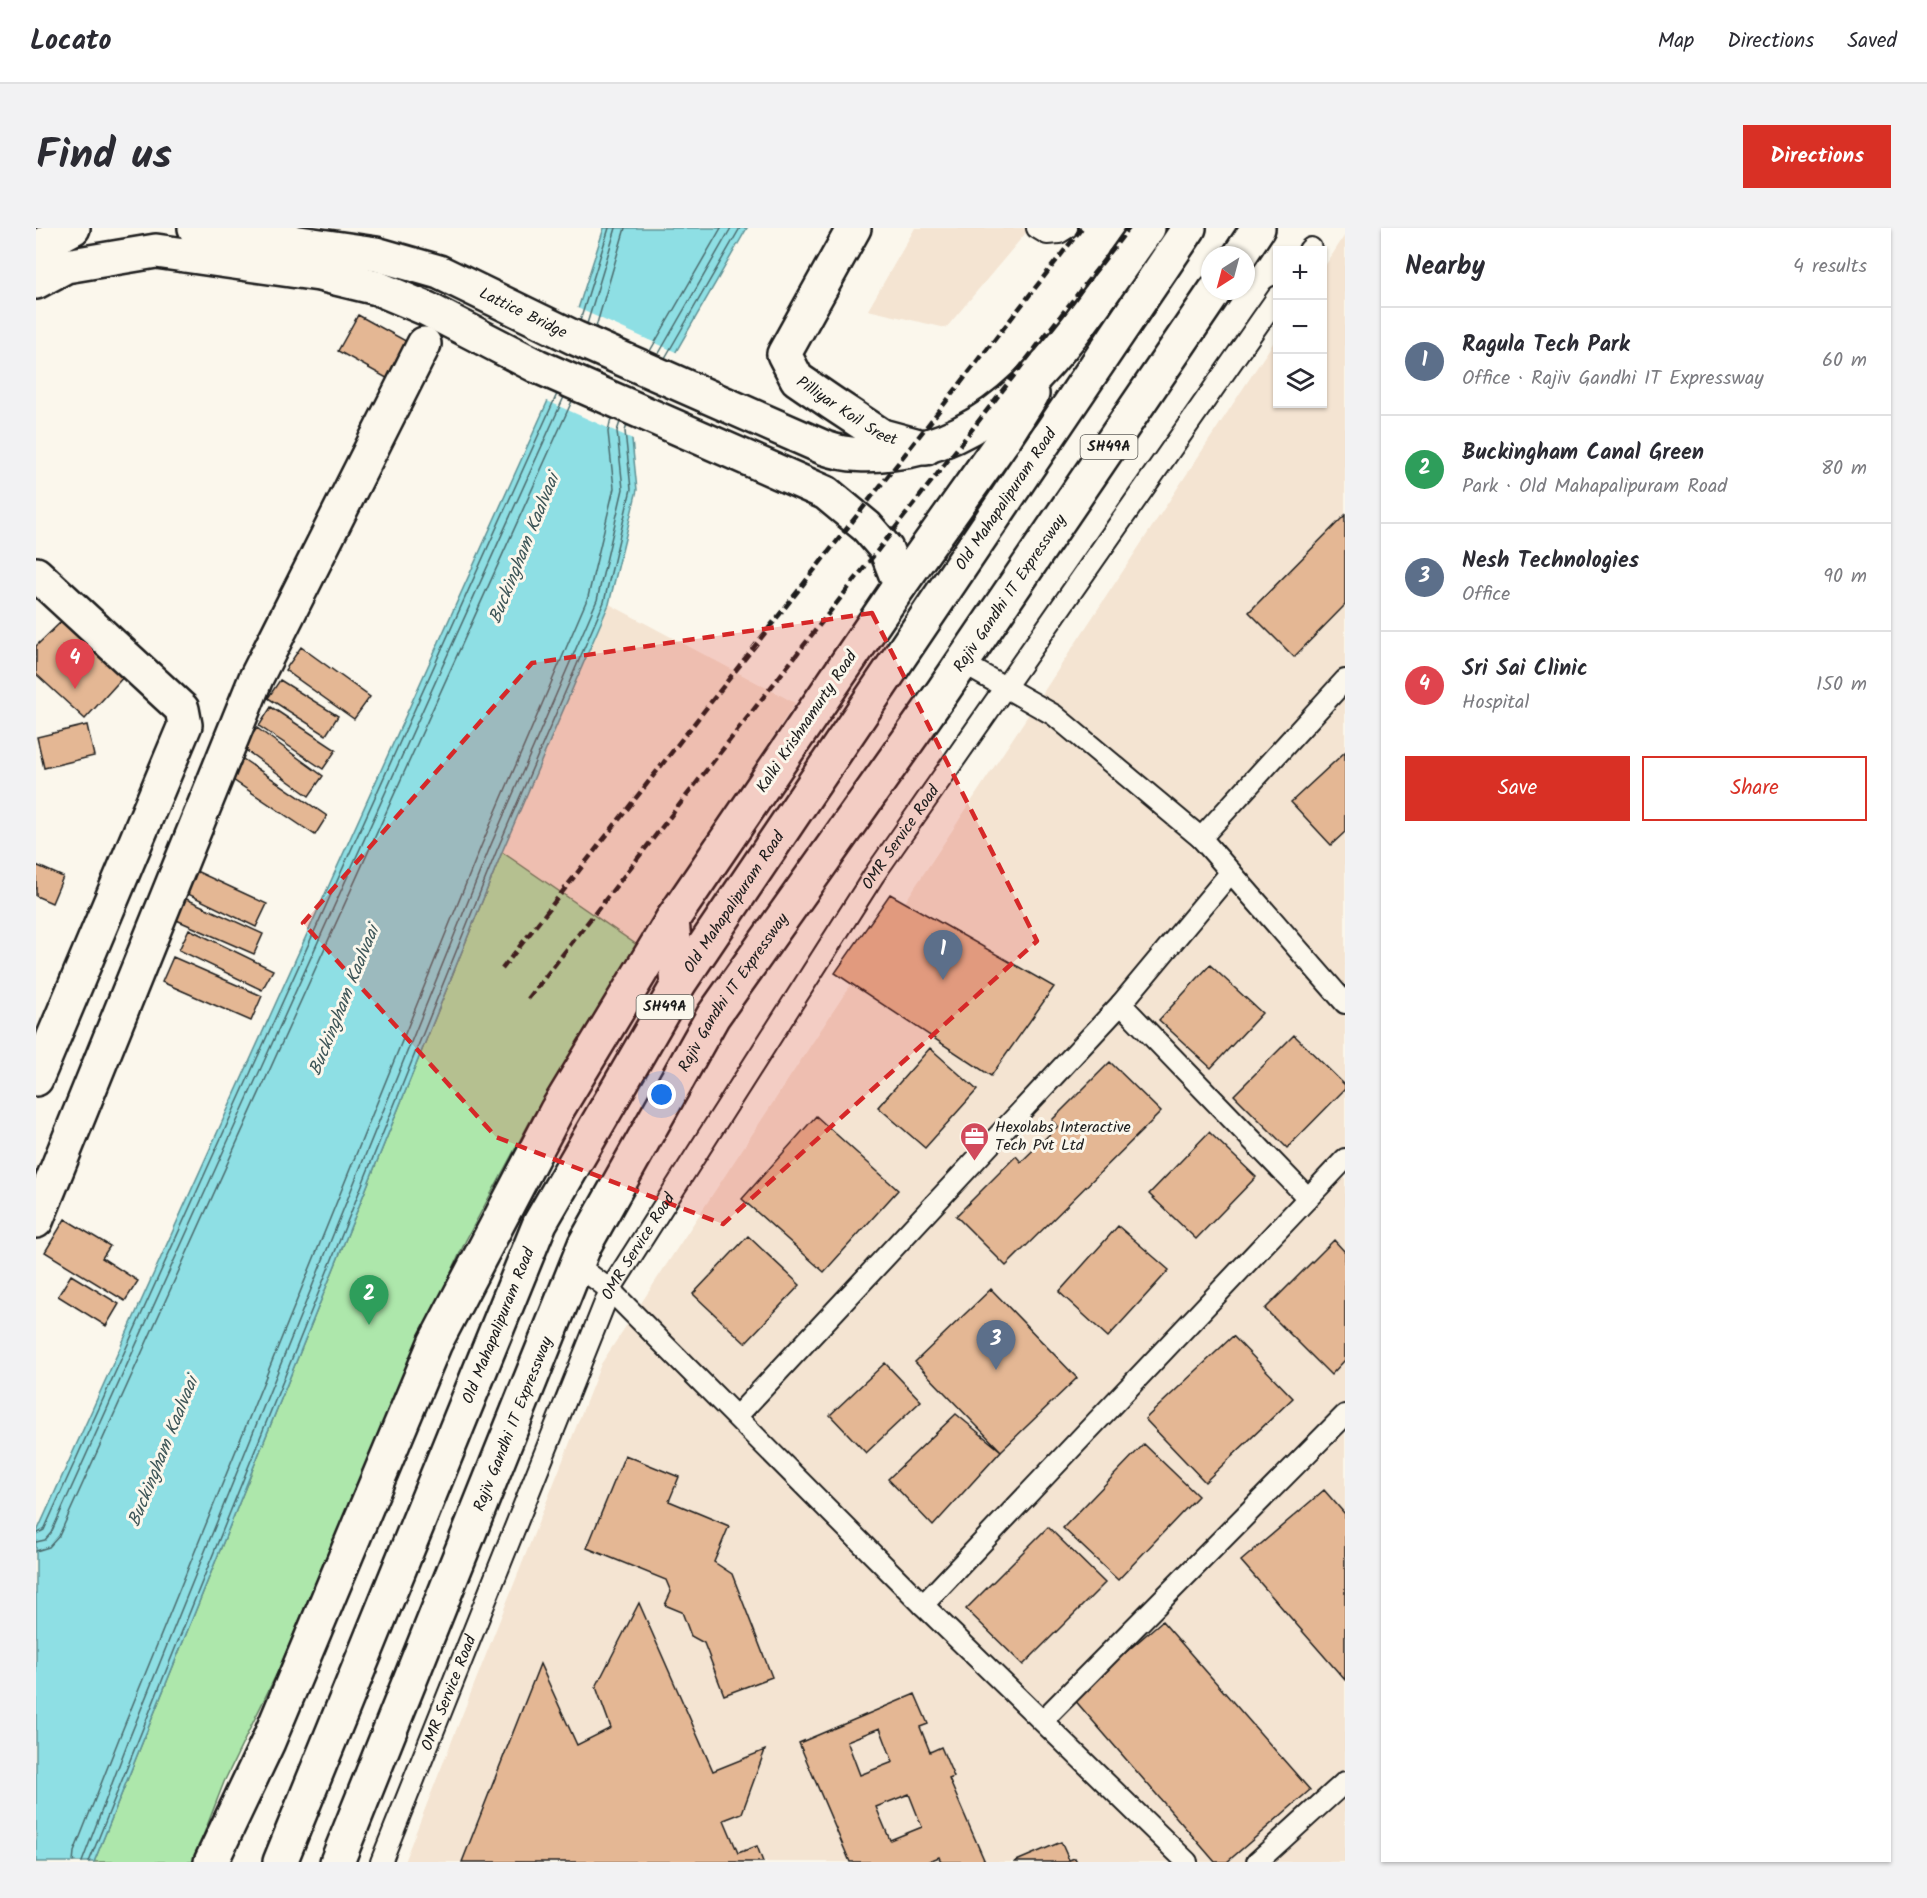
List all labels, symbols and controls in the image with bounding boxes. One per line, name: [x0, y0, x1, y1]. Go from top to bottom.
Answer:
text: Locato: [30, 19, 111, 64]
text: Map: [1658, 25, 1694, 58]
text: Directions: [1727, 25, 1814, 58]
text: Saved: [1847, 25, 1897, 58]
text: Find us: [36, 123, 172, 190]
button: Directions: [1743, 125, 1891, 188]
north arrow: [1201, 246, 1255, 300]
map controls: [1273, 246, 1327, 408]
button: +: [1273, 246, 1327, 300]
text: Nearby: [1405, 246, 1485, 288]
text: 4 results: [1793, 251, 1867, 283]
street label: Lattice Bridge: [475, 281, 572, 345]
button: −: [1273, 300, 1327, 354]
text: Ragula Tech Park: [1462, 328, 1630, 363]
text: 1: [1421, 345, 1428, 377]
text: 60 m: [1822, 345, 1867, 377]
button: layers: [1273, 354, 1327, 408]
text: Office · Rajiv Gandhi IT Expressway: [1462, 363, 1764, 395]
street label: Pilliyar Koil Sreet: [791, 370, 901, 452]
street label: Old Mahapalipuram Road: [949, 422, 1063, 575]
road number: SH49A: [1080, 435, 1138, 459]
text: Buckingham Canal Green: [1462, 436, 1704, 471]
text: 2: [1419, 453, 1430, 485]
text: 80 m: [1821, 453, 1867, 485]
water label: Buckingham Kaalvaai: [482, 466, 570, 628]
text: Park · Old Mahapalipuram Road: [1462, 471, 1727, 503]
street label: Rajiv Gandhi IT Expressway: [947, 509, 1073, 677]
text: Nesh Technologies: [1462, 544, 1639, 579]
text: 3: [1419, 561, 1430, 593]
text: 90 m: [1823, 561, 1867, 593]
text: Office: [1462, 579, 1510, 611]
pin: 4: [56, 640, 94, 689]
street label: Kalki Krishnamurty Road: [750, 645, 864, 798]
text: Sri Sai Clinic: [1462, 652, 1588, 687]
text: 4: [1419, 669, 1430, 701]
text: 150 m: [1816, 669, 1867, 701]
text: Hospital: [1462, 687, 1529, 719]
button: Save: [1405, 756, 1630, 821]
button: Share: [1642, 756, 1867, 821]
street label: OMR Service Road: [855, 779, 946, 895]
street label: Old Mahapalipuram Road: [677, 825, 792, 978]
street label: Rajiv Gandhi IT Expressway: [671, 907, 795, 1077]
water label: Buckingham Kaalvaai: [302, 918, 390, 1080]
pin: 1: [924, 930, 962, 980]
road number: SH49A: [636, 995, 694, 1019]
your location: [647, 1080, 676, 1109]
place label: Hexolabs Interactive Tech Pvt Ltd: [995, 1115, 1131, 1158]
office icon: Hexolabs Interactive Tech Pvt Ltd: [958, 1120, 990, 1162]
street label: OMR Service Road: [595, 1187, 682, 1303]
street label: Old Mahapalipuram Road: [455, 1243, 542, 1408]
pin: 2: [350, 1276, 388, 1325]
pin: 3: [976, 1320, 1016, 1370]
street label: Rajiv Gandhi IT Expressway: [466, 1332, 559, 1515]
water label: Buckingham Kaalvaai: [121, 1369, 209, 1531]
street label: OMR Service Road: [414, 1631, 483, 1755]

